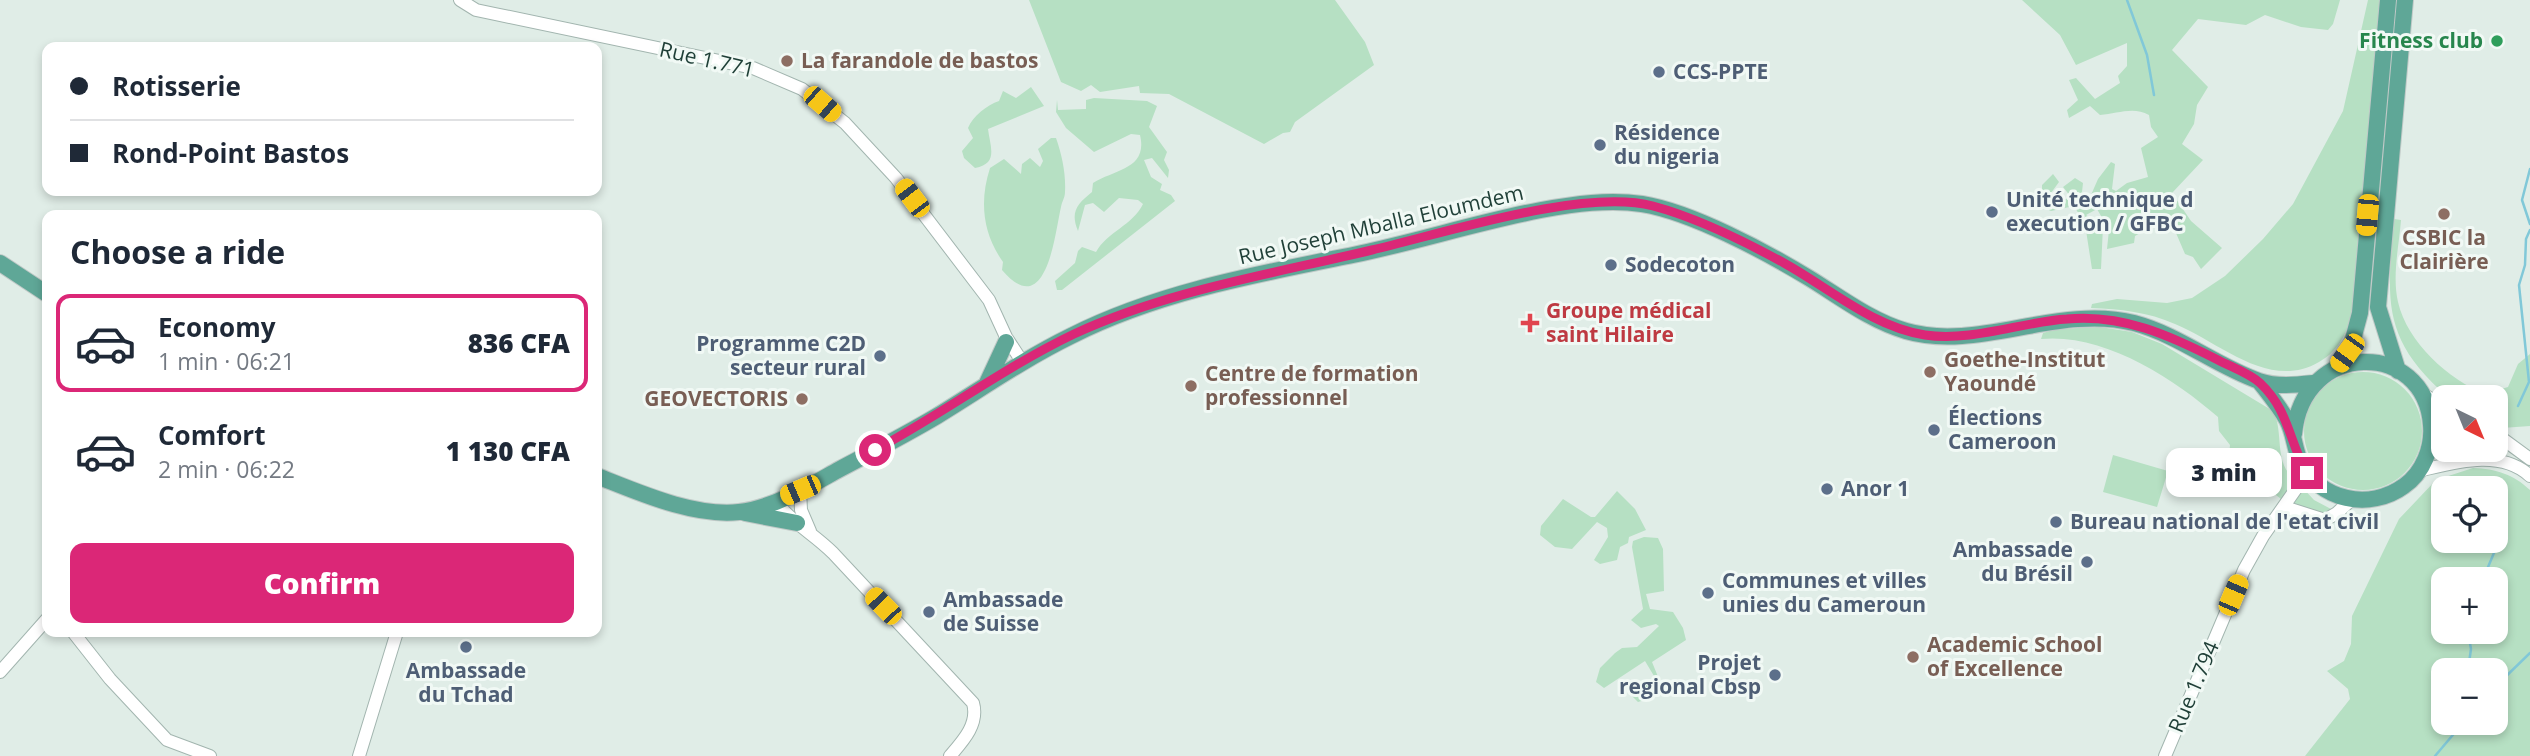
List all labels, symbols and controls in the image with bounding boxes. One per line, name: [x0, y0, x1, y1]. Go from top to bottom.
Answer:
place label: Fitness club: [2359, 26, 2483, 54]
marker: Fitness club: [2489, 33, 2505, 49]
street label: Rue 1.771: [657, 35, 757, 84]
place label: La farandole de bastos: [801, 46, 1039, 74]
marker: La farandole de bastos: [779, 53, 795, 69]
place label: CCS-PPTE: [1673, 57, 1768, 85]
marker: CCS-PPTE: [1651, 64, 1667, 80]
text: Rotisserie: [112, 68, 241, 104]
car: [800, 82, 845, 126]
place label: Résidence du nigeria: [1614, 118, 1720, 170]
text: Rond-Point Bastos: [112, 135, 349, 171]
marker: Résidence du nigeria: [1592, 137, 1608, 153]
car: [891, 175, 934, 221]
street label: Rue Joseph Mballa Eloumdem: [1236, 178, 1526, 270]
place label: Unité technique d execution / GFBC: [2006, 185, 2194, 237]
car: [2355, 193, 2380, 237]
marker: Unité technique d execution / GFBC: [1984, 204, 2000, 220]
marker: CSBIC la Clairière: [2436, 206, 2452, 222]
place label: CSBIC la Clairière: [2399, 223, 2489, 275]
text: Choose a ride: [70, 230, 285, 273]
place label: Sodecoton: [1625, 250, 1735, 278]
marker: Sodecoton: [1603, 257, 1619, 273]
place label: Groupe médical saint Hilaire: [1546, 296, 1711, 348]
text: Economy: [158, 309, 276, 345]
icon: car: [74, 312, 137, 375]
marker: Groupe médical saint Hilaire: [1520, 313, 1540, 333]
text: 836 CFA: [468, 325, 570, 361]
place label: Programme C2D secteur rural: [696, 329, 866, 381]
car: [2327, 330, 2368, 376]
text: 1 min · 06:21: [158, 345, 295, 377]
place label: Goethe-Institut Yaoundé: [1944, 345, 2105, 397]
marker: Programme C2D secteur rural: [872, 348, 888, 364]
place label: Centre de formation professionnel: [1205, 359, 1419, 411]
marker: Goethe-Institut Yaoundé: [1922, 364, 1938, 380]
marker: Centre de formation professionnel: [1183, 378, 1199, 394]
place label: GEOVECTORIS: [644, 384, 788, 412]
north arrow: [2431, 385, 2508, 462]
map controls: [2431, 385, 2508, 735]
marker: GEOVECTORIS: [794, 391, 810, 407]
place label: Élections Cameroon: [1948, 403, 2056, 455]
text: Comfort: [158, 417, 265, 453]
icon: car: [74, 420, 137, 483]
marker: Élections Cameroon: [1926, 422, 1942, 438]
text: 1 130 CFA: [446, 433, 570, 469]
route start: [859, 434, 891, 466]
callout: 3 min: [2167, 448, 2282, 498]
text: 2 min · 06:22: [158, 453, 295, 485]
text: 3 min: [2191, 456, 2257, 488]
route end: [2291, 457, 2323, 489]
car: [777, 472, 824, 508]
place label: Anor 1: [1841, 474, 1909, 502]
button: locate: [2431, 476, 2508, 553]
marker: Anor 1: [1819, 481, 1835, 497]
place label: Bureau national de l'etat civil: [2070, 507, 2379, 535]
marker: Bureau national de l'etat civil: [2048, 514, 2064, 530]
place label: Ambassade du Brésil: [1953, 535, 2073, 587]
button: Confirm: [70, 543, 574, 623]
marker: Ambassade du Brésil: [2079, 554, 2095, 570]
place label: Communes et villes unies du Cameroun: [1722, 566, 1927, 618]
button: +: [2431, 567, 2508, 644]
car: [2216, 572, 2251, 618]
car: [861, 584, 906, 628]
place label: Ambassade de Suisse: [943, 585, 1063, 637]
marker: Communes et villes unies du Cameroun: [1700, 585, 1716, 601]
marker: Ambassade de Suisse: [921, 604, 937, 620]
place label: Academic School of Excellence: [1927, 630, 2103, 682]
street label: Rue 1.794: [2161, 637, 2225, 737]
marker: Ambassade du Tchad: [458, 639, 474, 655]
place label: Projet regional Cbsp: [1619, 648, 1761, 700]
marker: Academic School of Excellence: [1905, 649, 1921, 665]
place label: Ambassade du Tchad: [406, 656, 526, 708]
button: −: [2431, 658, 2508, 735]
marker: Projet regional Cbsp: [1767, 667, 1783, 683]

